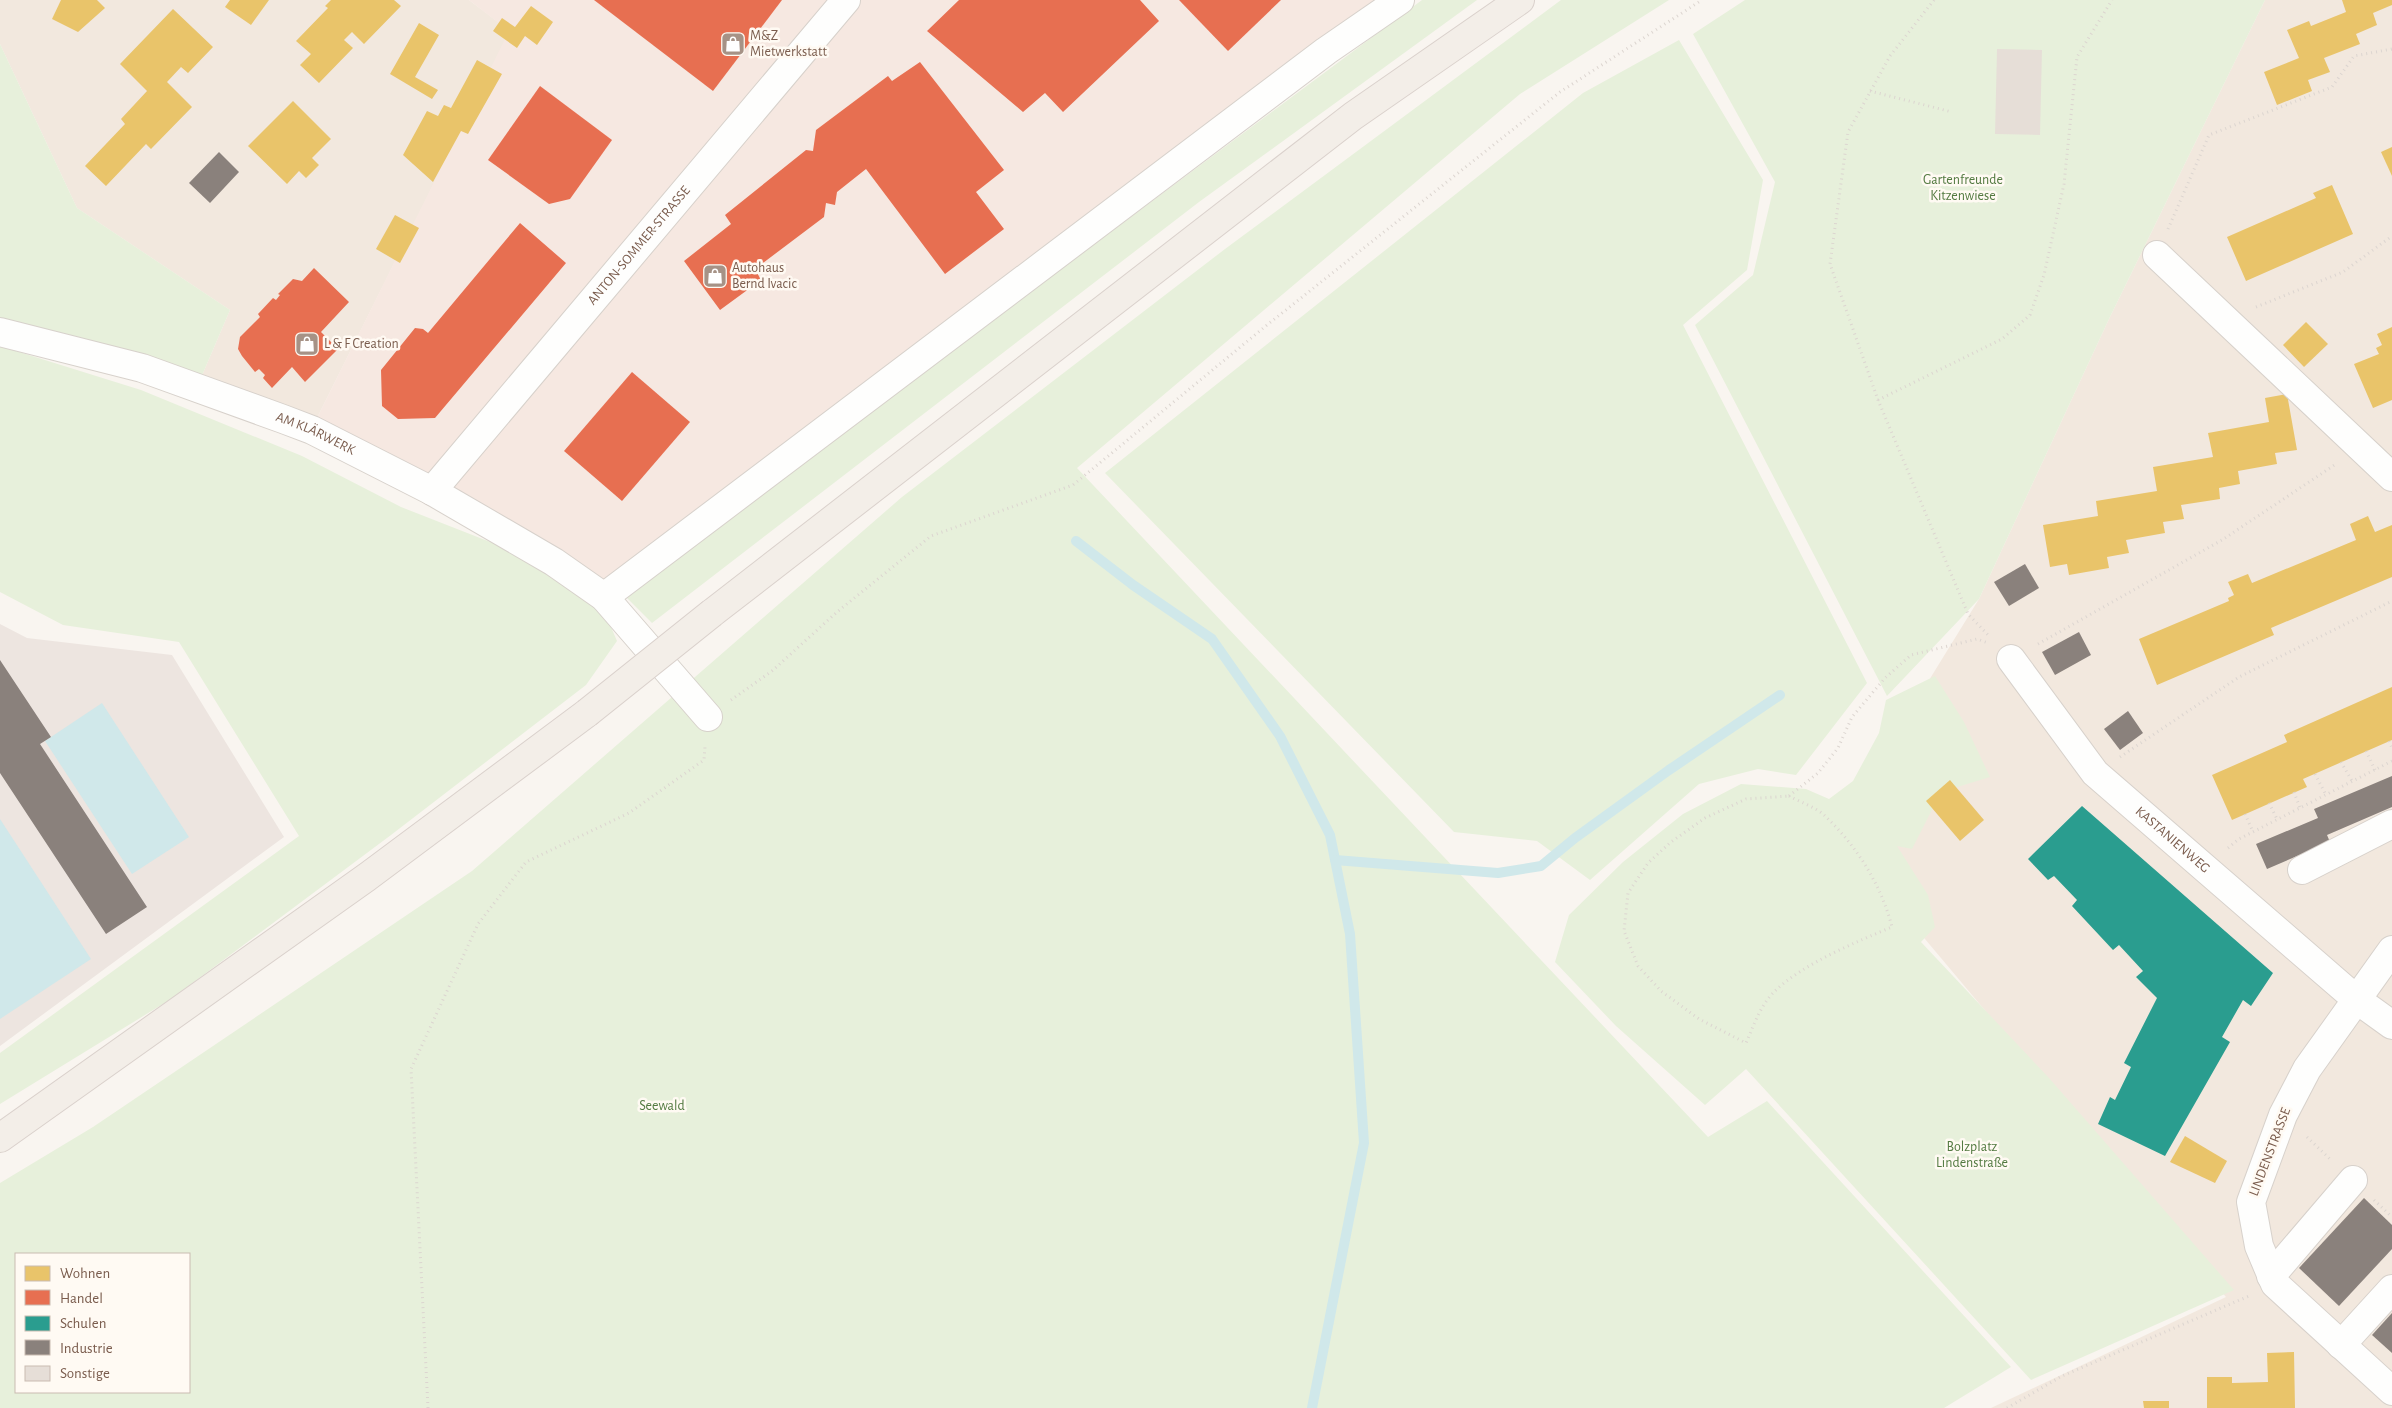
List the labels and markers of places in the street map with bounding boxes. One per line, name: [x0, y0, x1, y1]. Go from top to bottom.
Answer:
place label: M&Z Mietwerkstatt: [750, 29, 828, 59]
shop icon: M&Z Mietwerkstatt: [720, 31, 746, 57]
place label: Autohaus Bernd Ivacic: [732, 261, 797, 291]
shop icon: Autohaus Bernd Ivacic: [702, 263, 728, 289]
shop icon: L & F Creation: [294, 331, 320, 357]
place label: L & F Creation: [324, 337, 399, 351]

